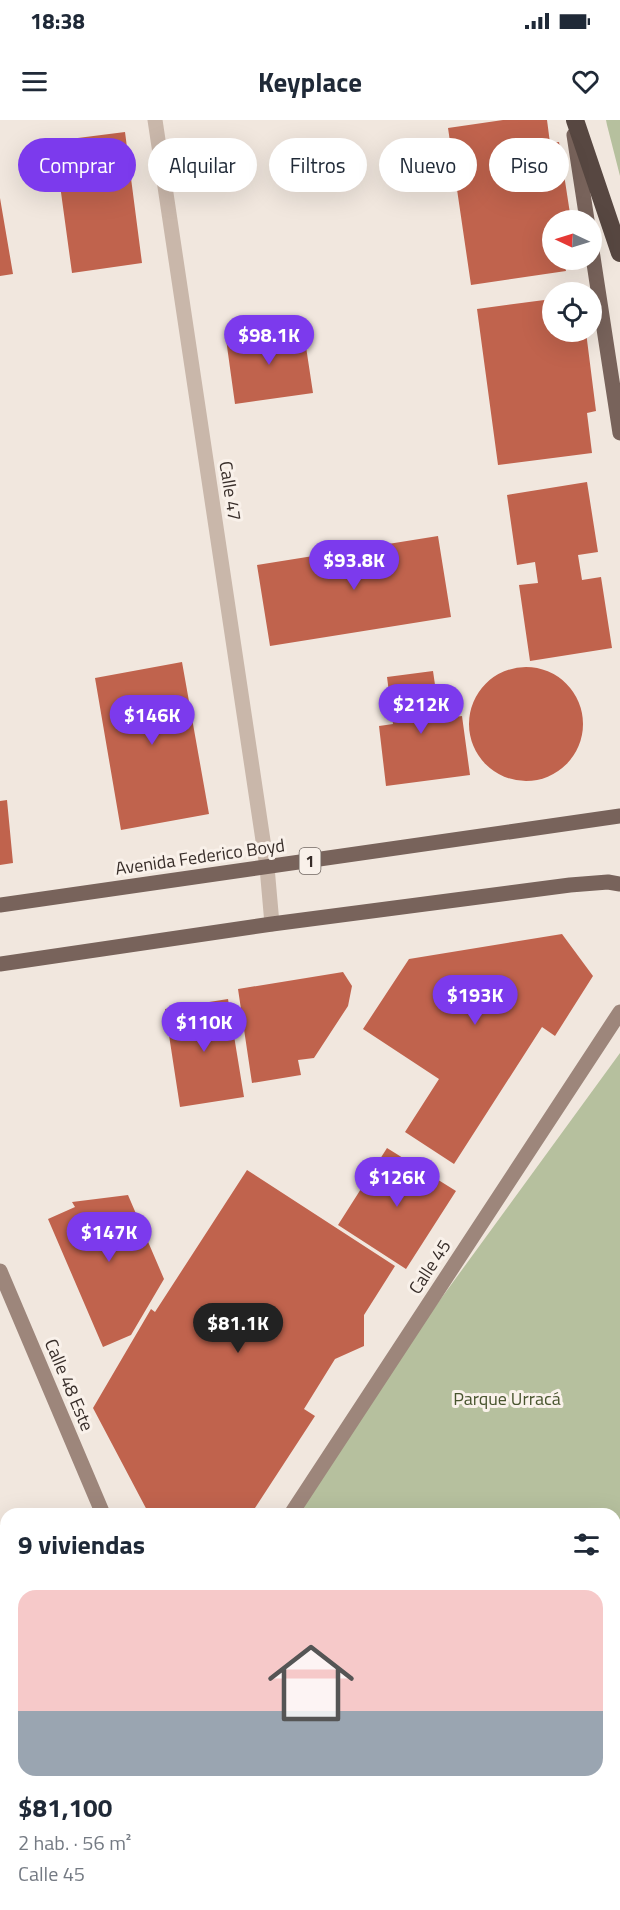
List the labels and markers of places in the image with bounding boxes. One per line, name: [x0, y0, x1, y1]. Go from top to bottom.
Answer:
pin: $98.1K: [220, 315, 318, 366]
pin: $93.8K: [305, 540, 403, 591]
pin: $212K: [379, 684, 463, 735]
pin: $146K: [110, 695, 194, 746]
pin: $193K: [433, 975, 517, 1026]
pin: $110K: [162, 1002, 246, 1053]
pin: $126K: [355, 1157, 439, 1208]
pin: $147K: [67, 1212, 151, 1263]
pin: $81.1K: [189, 1303, 287, 1354]

